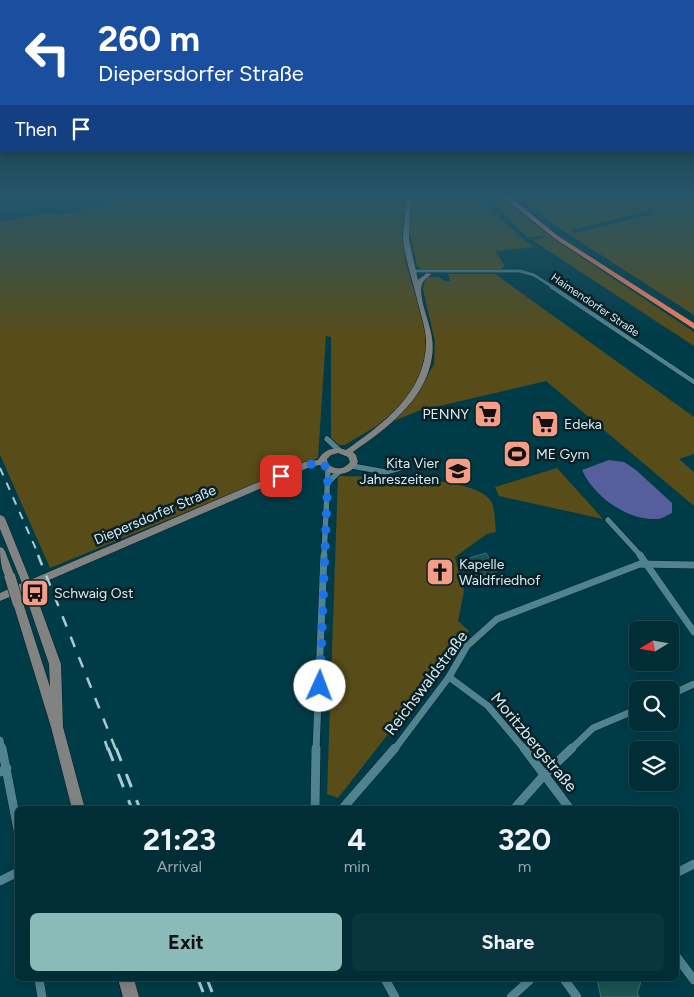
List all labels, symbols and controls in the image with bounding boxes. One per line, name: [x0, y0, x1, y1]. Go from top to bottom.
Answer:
text: 260 m: [98, 18, 200, 60]
icon: left: [15, 20, 80, 85]
text: Diepersdorfer Straße: [98, 60, 304, 87]
icon: arrive: [67, 115, 95, 143]
text: Then: [15, 118, 57, 141]
street label: Haimendorfer Straße: [549, 271, 641, 339]
supermarket icon: PENNY: [473, 399, 503, 429]
place label: PENNY: [422, 406, 470, 423]
supermarket icon: Edeka: [530, 409, 560, 439]
place label: Edeka: [564, 416, 602, 433]
sports icon: ME Gym: [502, 439, 532, 469]
place label: ME Gym: [536, 446, 590, 463]
pin: [260, 455, 302, 497]
place label: Kita Vier Jahreszeiten: [359, 455, 439, 488]
school or university icon: Kita Vier Jahreszeiten: [443, 456, 473, 486]
icon: arrive: [267, 462, 295, 490]
street label: Diepersdorfer Straße: [91, 481, 219, 548]
place label: Kapelle Waldfriedhof: [459, 556, 541, 589]
church icon: Kapelle Waldfriedhof: [425, 557, 455, 587]
bus stop icon: Schwaig Ost: [20, 578, 50, 608]
place label: Schwaig Ost: [54, 585, 133, 602]
north arrow: [629, 621, 679, 671]
map controls: [629, 621, 679, 791]
street label: Reichswaldstraße: [381, 627, 472, 739]
position arrow: [293, 659, 345, 711]
button: search: [629, 681, 679, 731]
street label: Moritzbergstraße: [487, 689, 581, 796]
button: layers: [629, 741, 679, 791]
text: 21:23: [143, 821, 216, 858]
text: 4: [347, 821, 366, 858]
text: 320: [498, 821, 551, 858]
text: Arrival: [157, 857, 202, 876]
text: min: [344, 857, 370, 876]
text: m: [518, 857, 531, 876]
button: Exit: [30, 913, 342, 971]
button: Share: [352, 913, 664, 971]

